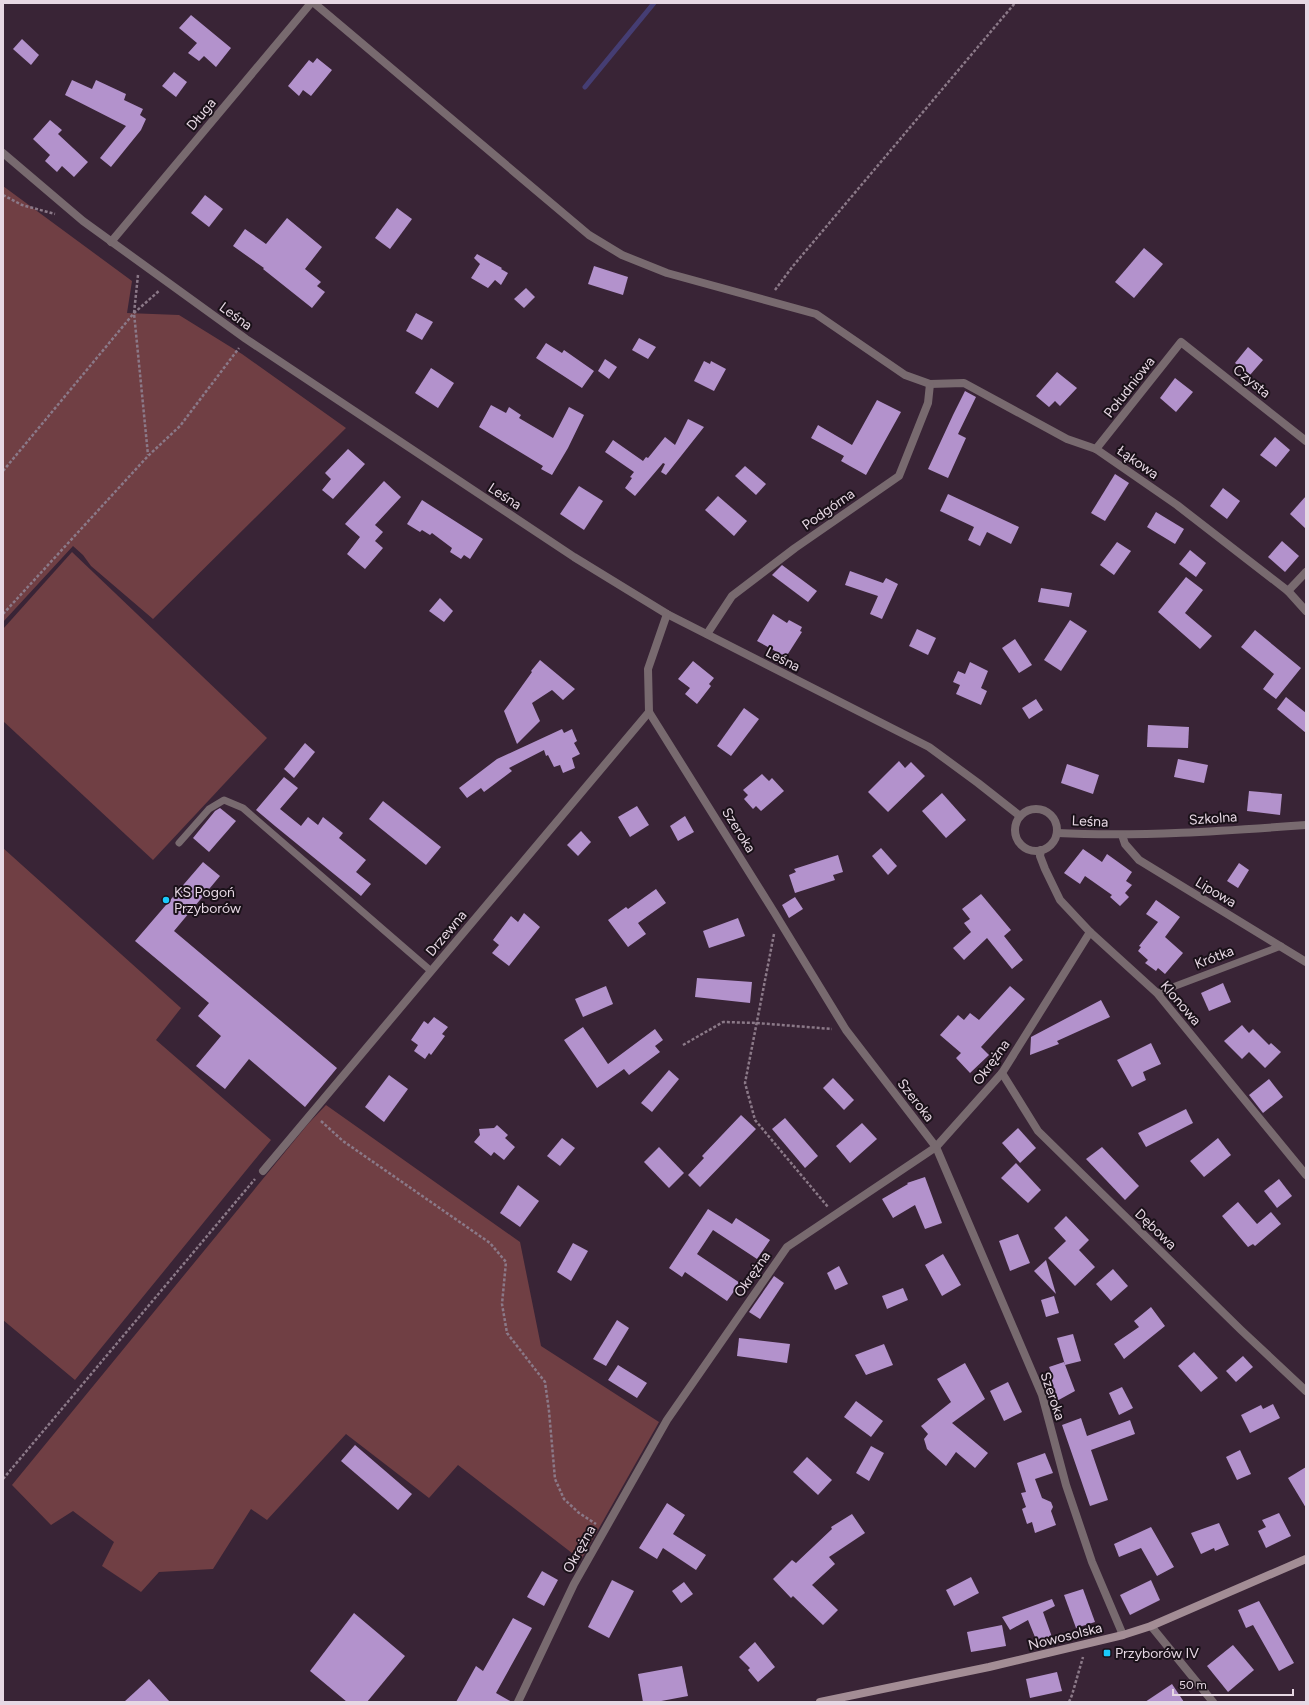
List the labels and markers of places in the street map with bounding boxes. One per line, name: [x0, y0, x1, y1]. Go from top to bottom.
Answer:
place label: KS Pogoń Przyborów: [174, 884, 241, 917]
marker: KS Pogoń Przyborów: [161, 895, 171, 905]
place label: Przyborów IV: [1115, 1645, 1199, 1662]
marker: Przyborów IV: [1102, 1648, 1112, 1658]

